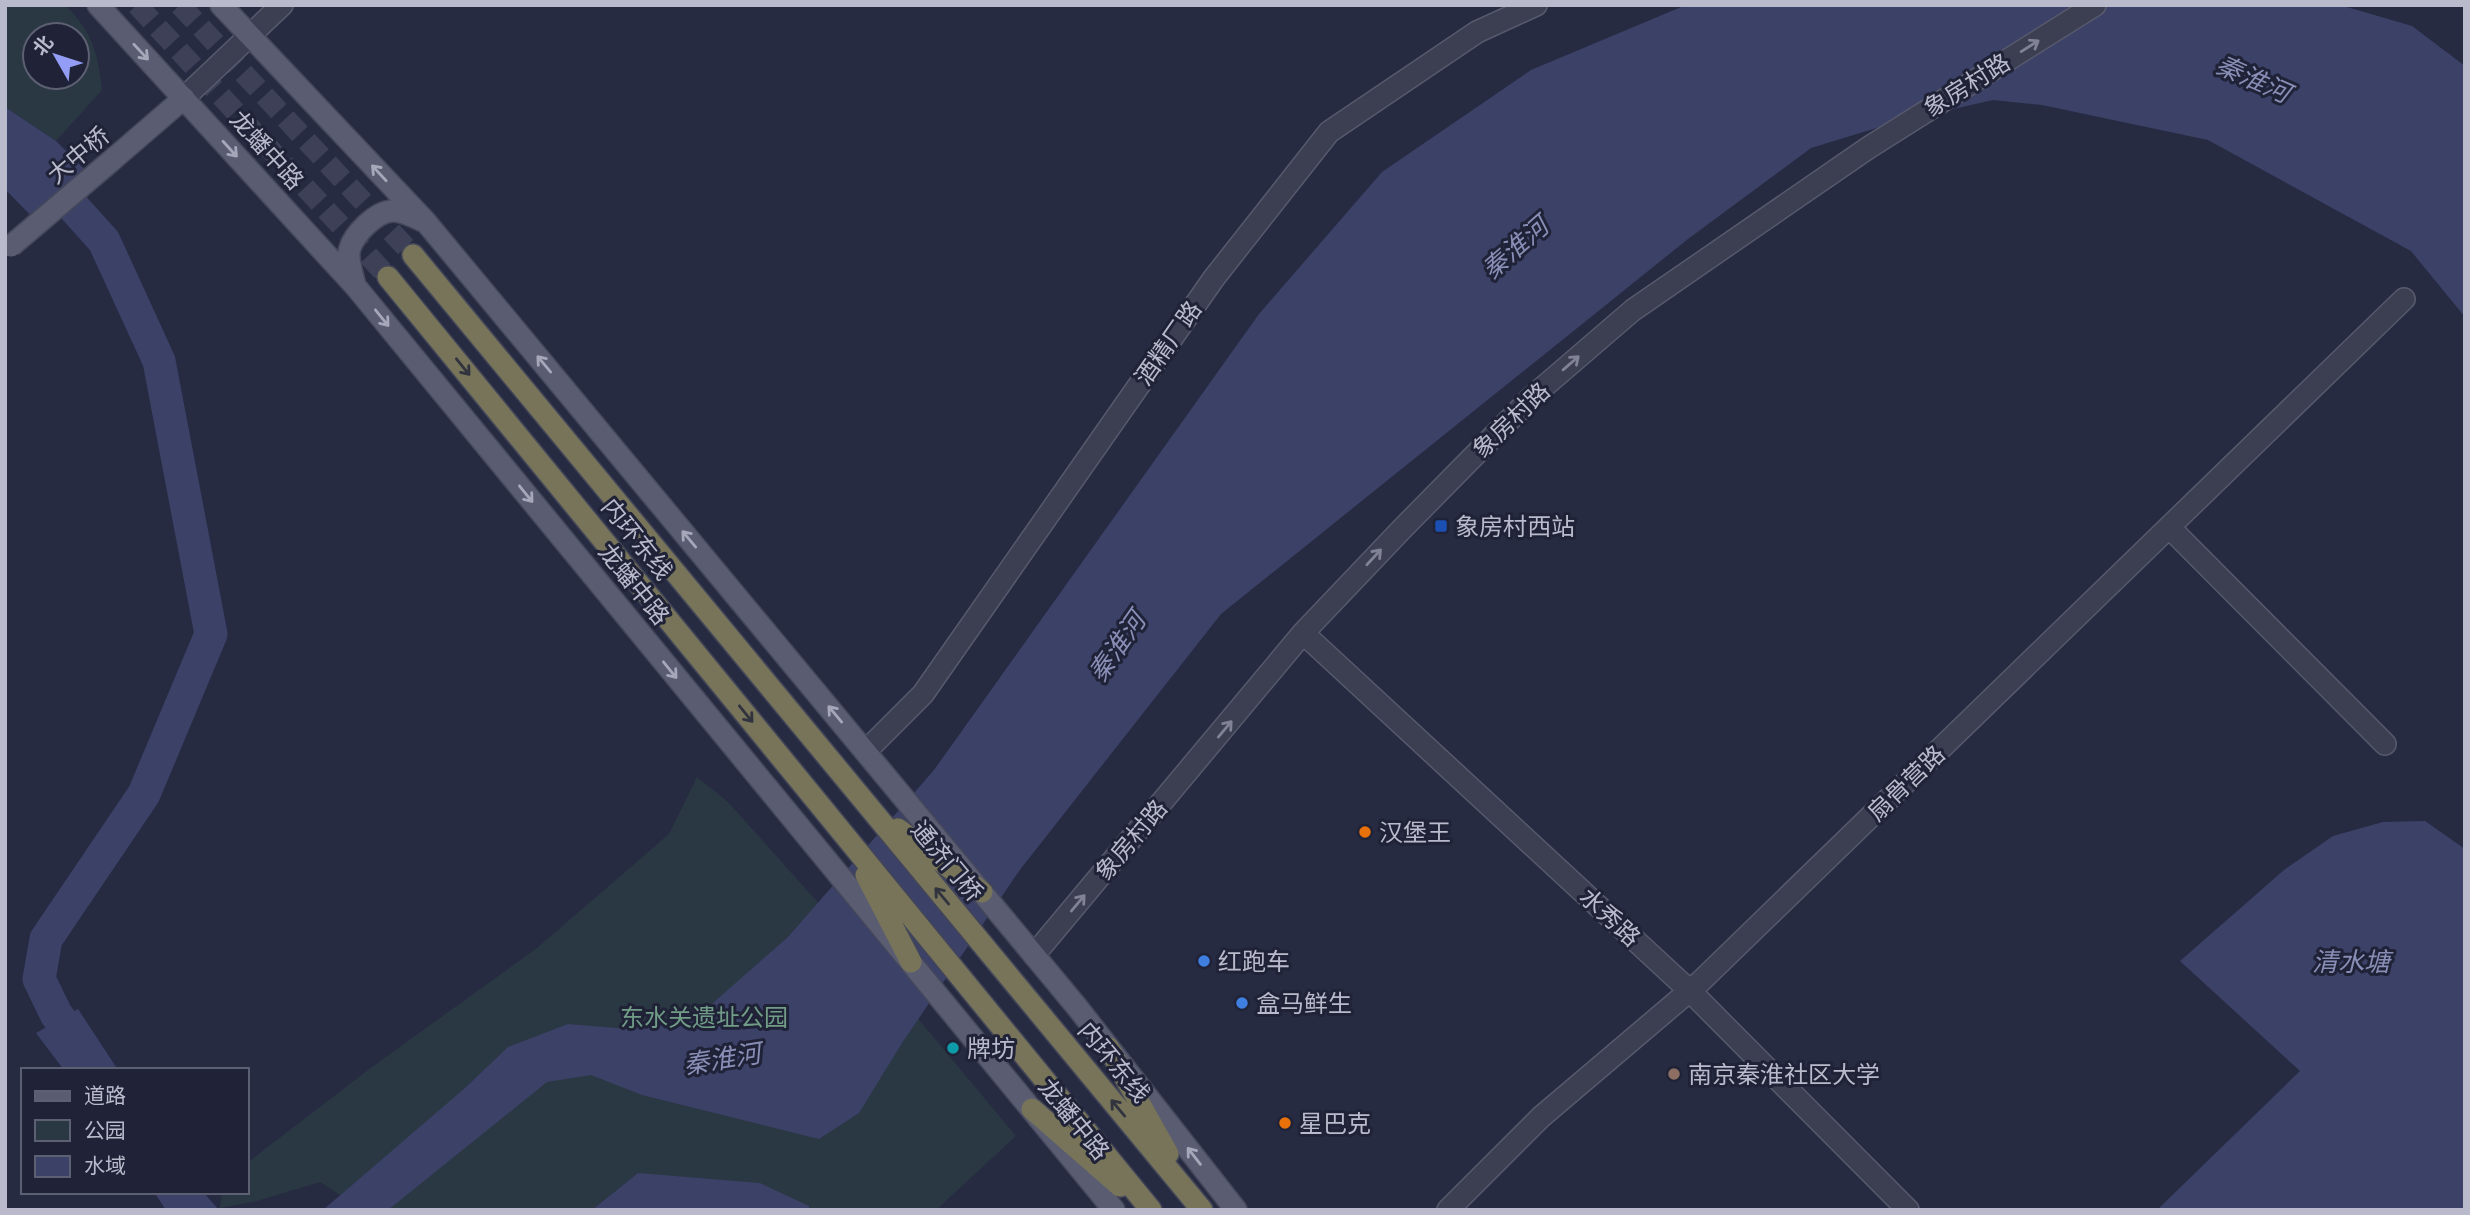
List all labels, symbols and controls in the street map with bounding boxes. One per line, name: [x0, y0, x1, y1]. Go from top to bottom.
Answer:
north arrow: [21, 21, 91, 91]
text: 北: [29, 32, 57, 60]
one-way arrow: [2019, 39, 2039, 53]
one-way arrow: [133, 43, 150, 60]
street label: 象房村路: [1919, 48, 2015, 122]
water label: 秦淮河: [2211, 49, 2299, 111]
street label: 龙蟠中路: [225, 105, 309, 195]
street label: 大中桥: [42, 122, 114, 188]
one-way arrow: [222, 140, 239, 157]
one-way arrow: [371, 165, 388, 182]
water label: 秦淮河: [1476, 208, 1558, 285]
street label: 酒精厂路: [1129, 296, 1207, 390]
one-way arrow: [374, 309, 389, 327]
one-way arrow: [1562, 355, 1580, 371]
one-way arrow: [536, 356, 552, 374]
one-way arrow: [455, 358, 470, 376]
street label: 象房村路: [1467, 377, 1555, 463]
one-way arrow: [518, 485, 534, 503]
street label: 内环东线: [596, 493, 678, 585]
place label: 象房村西站: [1455, 513, 1575, 540]
marker: 象房村西站: [1433, 518, 1449, 534]
one-way arrow: [682, 530, 698, 548]
street label: 龙蟠中路: [593, 538, 675, 630]
one-way arrow: [1366, 549, 1383, 566]
water label: 秦淮河: [1082, 602, 1155, 688]
one-way arrow: [663, 661, 678, 679]
one-way arrow: [738, 705, 754, 723]
one-way arrow: [827, 705, 843, 723]
one-way arrow: [1217, 720, 1232, 738]
street label: 扇骨营路: [1862, 740, 1950, 826]
street label: 象房村路: [1090, 795, 1172, 885]
street label: 通济门桥: [906, 816, 988, 906]
place label: 汉堡王: [1379, 819, 1451, 846]
marker: 汉堡王: [1357, 824, 1373, 840]
street label: 水秀路: [1574, 883, 1646, 951]
one-way arrow: [934, 887, 950, 905]
one-way arrow: [1070, 894, 1086, 912]
water label: 清水塘: [2312, 947, 2394, 977]
place label: 红跑车: [1218, 948, 1290, 975]
marker: 红跑车: [1196, 953, 1212, 969]
place label: 盒马鲜生: [1256, 990, 1352, 1017]
marker: 盒马鲜生: [1234, 995, 1250, 1011]
park label: 东水关遗址公园: [620, 1004, 788, 1031]
street label: 内环东线: [1073, 1017, 1155, 1107]
place label: 牌坊: [967, 1035, 1015, 1062]
water label: 秦淮河: [681, 1037, 768, 1080]
marker: 牌坊: [945, 1040, 961, 1056]
place label: 南京秦淮社区大学: [1688, 1061, 1880, 1088]
marker: 南京秦淮社区大学: [1666, 1066, 1682, 1082]
legend: [21, 1068, 248, 1194]
street label: 龙蟠中路: [1033, 1073, 1115, 1165]
text: 道路: [84, 1084, 126, 1107]
one-way arrow: [1110, 1100, 1126, 1118]
place label: 星巴克: [1299, 1110, 1371, 1137]
marker: 星巴克: [1277, 1115, 1293, 1131]
text: 公园: [84, 1119, 126, 1142]
one-way arrow: [1186, 1147, 1201, 1166]
text: 水域: [84, 1154, 126, 1177]

